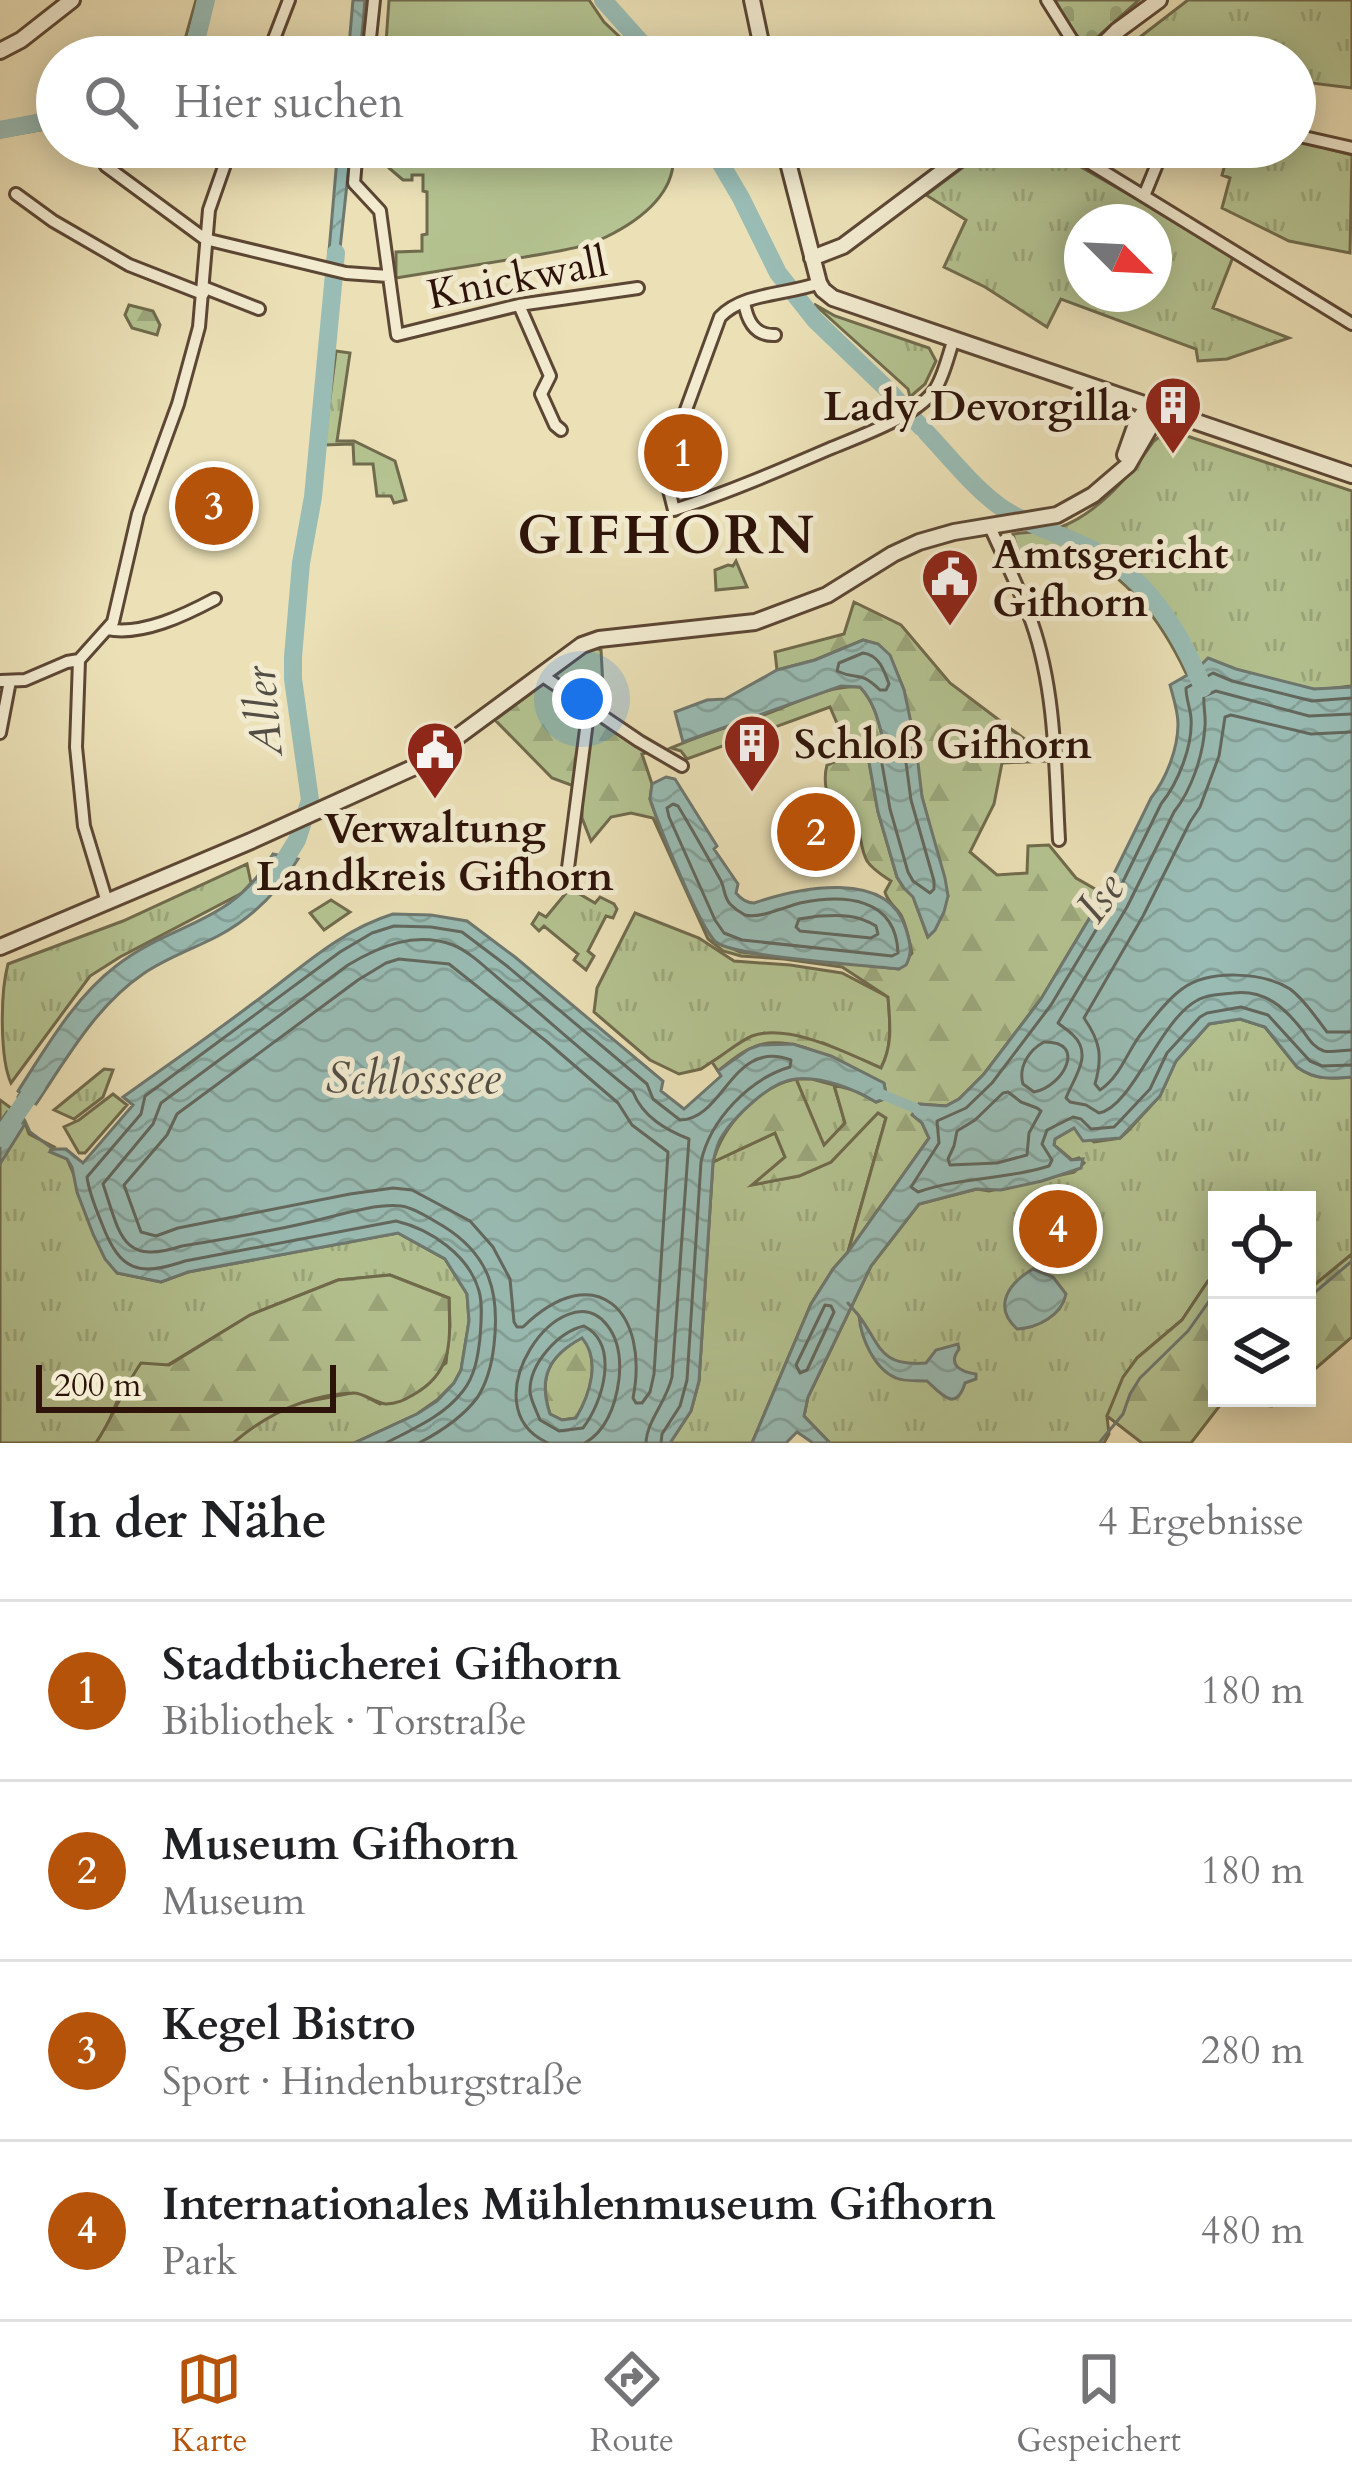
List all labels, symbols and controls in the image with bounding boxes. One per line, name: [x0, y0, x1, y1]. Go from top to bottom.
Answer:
search box: [36, 36, 1316, 168]
icon: search: [78, 69, 144, 135]
text: Hier suchen: [174, 72, 404, 133]
north arrow: [1064, 204, 1172, 312]
street label: Knickwall: [423, 233, 612, 324]
building icon: Lady Devorgilla: [1142, 374, 1204, 456]
place label: Lady Devorgilla: [824, 378, 1131, 435]
pin: 1: [644, 408, 722, 498]
pin: 3: [175, 461, 253, 551]
district label: GIFHORN: [517, 500, 817, 573]
place label: Amtsgericht Gifhorn: [992, 526, 1228, 631]
public building icon: Amtsgericht Gifhorn: [919, 546, 981, 628]
water label: Aller: [229, 663, 298, 761]
your location: [552, 669, 612, 729]
building icon: Schloß Gifhorn: [721, 712, 783, 794]
place label: Schloß Gifhorn: [794, 716, 1092, 773]
public building icon: Verwaltung Landkreis Gifhorn: [404, 719, 466, 801]
pin: 2: [777, 787, 855, 877]
place label: Verwaltung Landkreis Gifhorn: [256, 800, 614, 905]
water label: Ise: [1062, 860, 1139, 935]
water label: Schlosssee: [325, 1048, 501, 1109]
pin: 4: [1019, 1184, 1097, 1274]
map controls: [1208, 1191, 1316, 1407]
button: locate: [1208, 1191, 1316, 1299]
button: layers: [1208, 1299, 1316, 1407]
scale bar: [36, 1359, 336, 1412]
text: 200 m: [54, 1363, 141, 1408]
text: In der Nähe: [48, 1486, 327, 1556]
text: 4 Ergebnisse: [1098, 1495, 1304, 1548]
text: Stadtbücherei Gifhorn: [162, 1634, 621, 1695]
text: 1: [77, 1664, 97, 1717]
text: 180 m: [1201, 1664, 1304, 1717]
text: Bibliothek · Torstraße: [162, 1695, 527, 1748]
text: Museum Gifhorn: [162, 1814, 518, 1875]
text: 2: [77, 1844, 97, 1897]
text: 180 m: [1201, 1844, 1304, 1897]
text: Museum: [162, 1875, 305, 1928]
text: Kegel Bistro: [162, 1994, 416, 2055]
text: 3: [77, 2024, 97, 2077]
text: 280 m: [1201, 2024, 1304, 2077]
text: Sport · Hindenburgstraße: [162, 2055, 583, 2108]
text: Internationales Mühlenmuseum Gifhorn: [162, 2174, 996, 2235]
text: 4: [77, 2204, 97, 2257]
text: 480 m: [1201, 2204, 1304, 2257]
text: Park: [162, 2235, 237, 2288]
tab: Karte: [171, 2346, 247, 2463]
tab: Route: [590, 2346, 674, 2463]
tab: Gespeichert: [1016, 2346, 1181, 2463]

